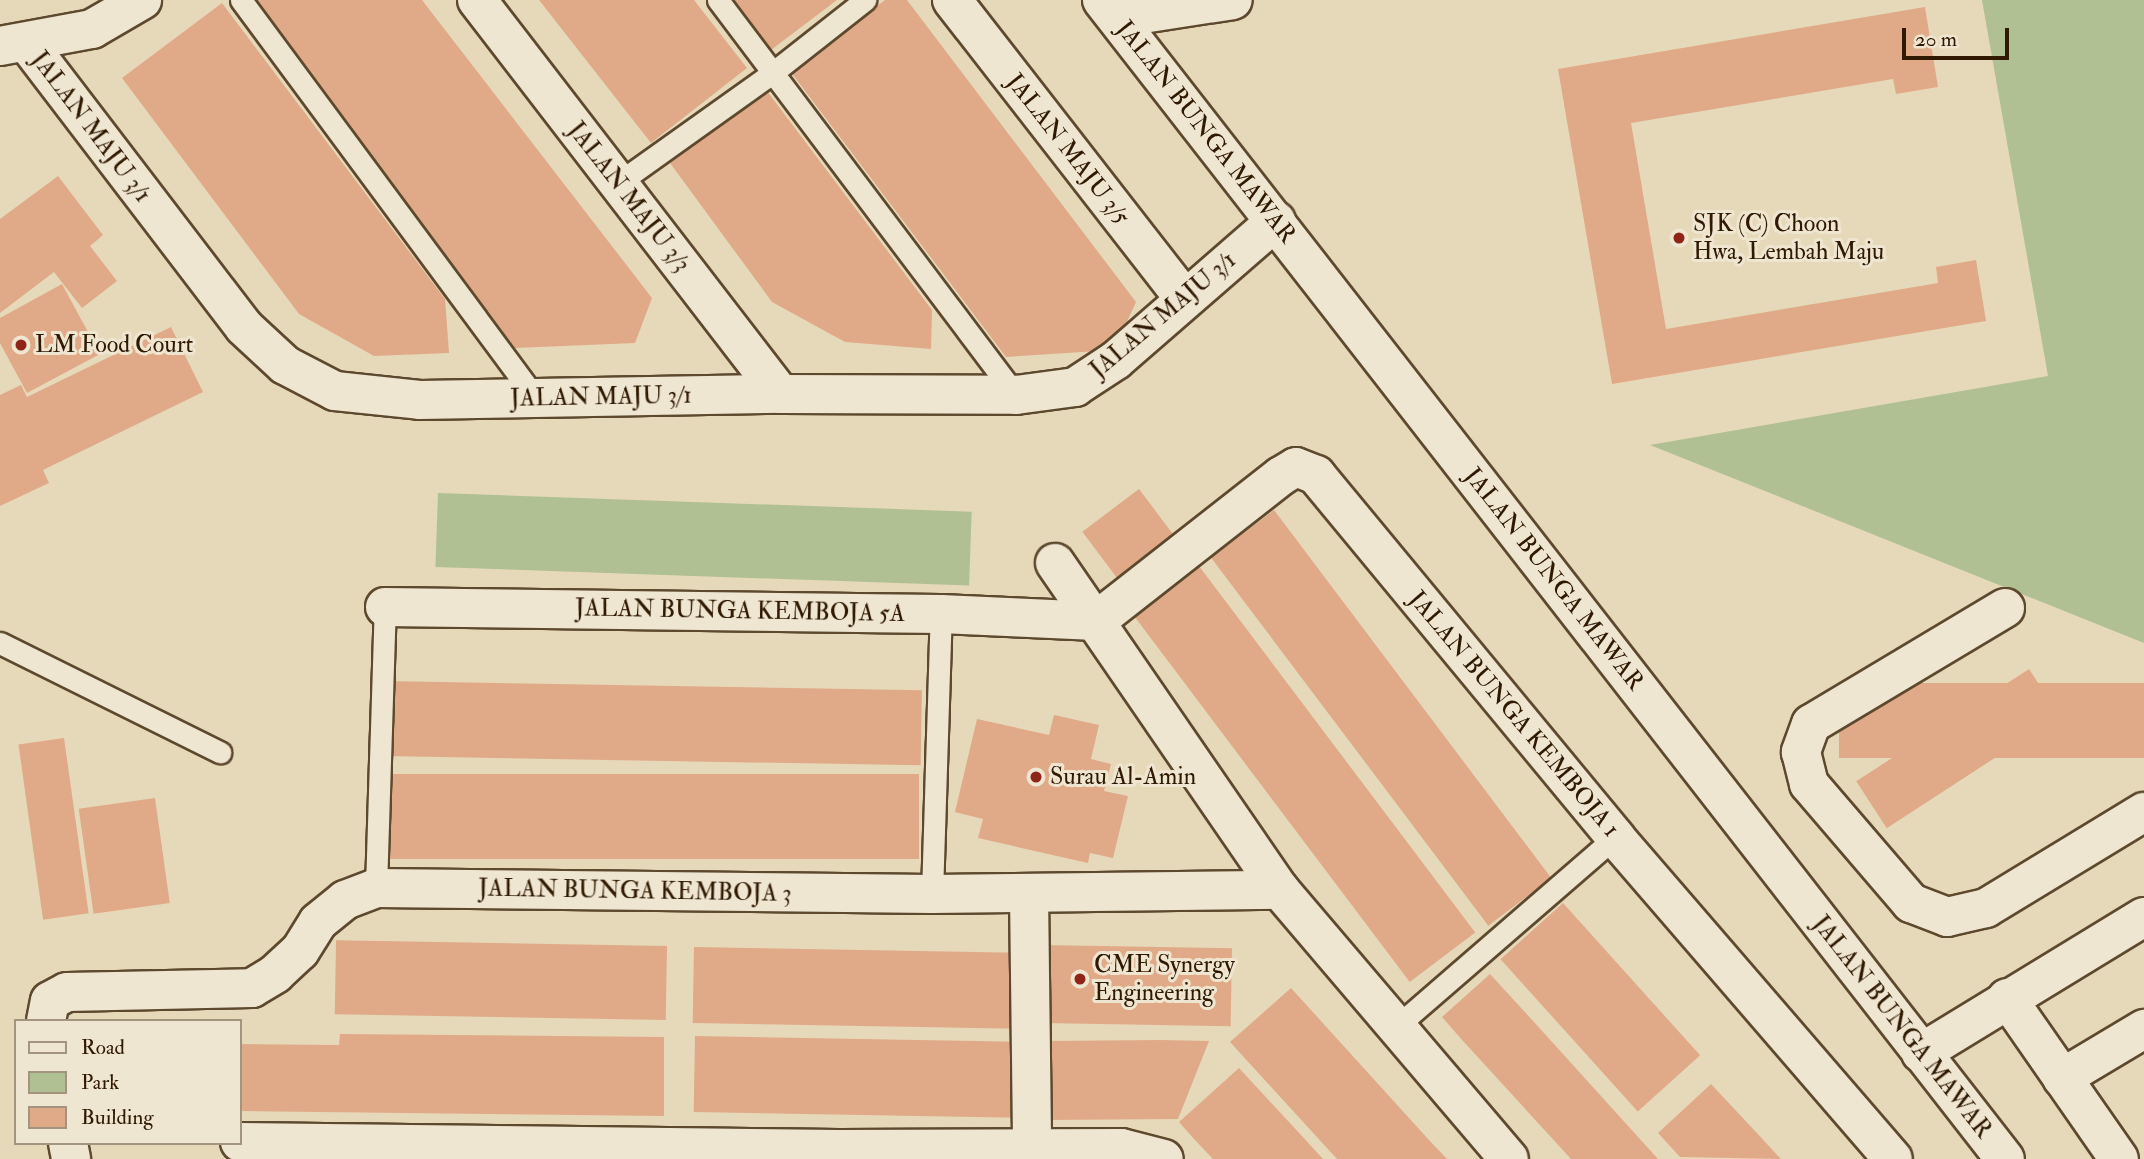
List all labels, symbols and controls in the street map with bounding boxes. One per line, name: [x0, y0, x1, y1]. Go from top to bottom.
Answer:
scale bar: [1906, 14, 2013, 58]
street label: JALAN BUNGA MAWAR: [1110, 15, 1302, 249]
text: 20 m: [1915, 26, 1957, 53]
street label: JALAN MAJU 3/1: [25, 46, 157, 208]
street label: JALAN MAJU 3/5: [1000, 68, 1136, 230]
street label: JALAN MAJU 3/3: [562, 116, 696, 278]
place label: SJK (C) Choon Hwa, Lembah Maju: [1693, 210, 1884, 266]
marker: SJK (C) Choon Hwa, Lembah Maju: [1671, 230, 1687, 246]
street label: JALAN MAJU 3/1: [1084, 246, 1242, 384]
place label: LM Food Court: [35, 331, 193, 359]
marker: LM Food Court: [13, 337, 29, 353]
street label: JALAN MAJU 3/1: [510, 381, 692, 413]
street label: JALAN BUNGA MAWAR: [1458, 462, 1650, 696]
street label: JALAN BUNGA KEMBOJA 1: [1402, 585, 1626, 843]
street label: JALAN BUNGA KEMBOJA 5A: [575, 594, 905, 628]
place label: Surau Al-Amin: [1050, 763, 1196, 791]
marker: Surau Al-Amin: [1028, 769, 1044, 785]
street label: JALAN BUNGA KEMBOJA 3: [478, 874, 792, 908]
street label: JALAN BUNGA MAWAR: [1806, 910, 1998, 1144]
place label: CME Synergy Engineering: [1094, 951, 1235, 1007]
marker: CME Synergy Engineering: [1072, 971, 1088, 987]
legend: [14, 1019, 242, 1145]
text: Road: [81, 1034, 125, 1061]
text: Park: [81, 1069, 119, 1096]
text: Building: [81, 1104, 154, 1131]

